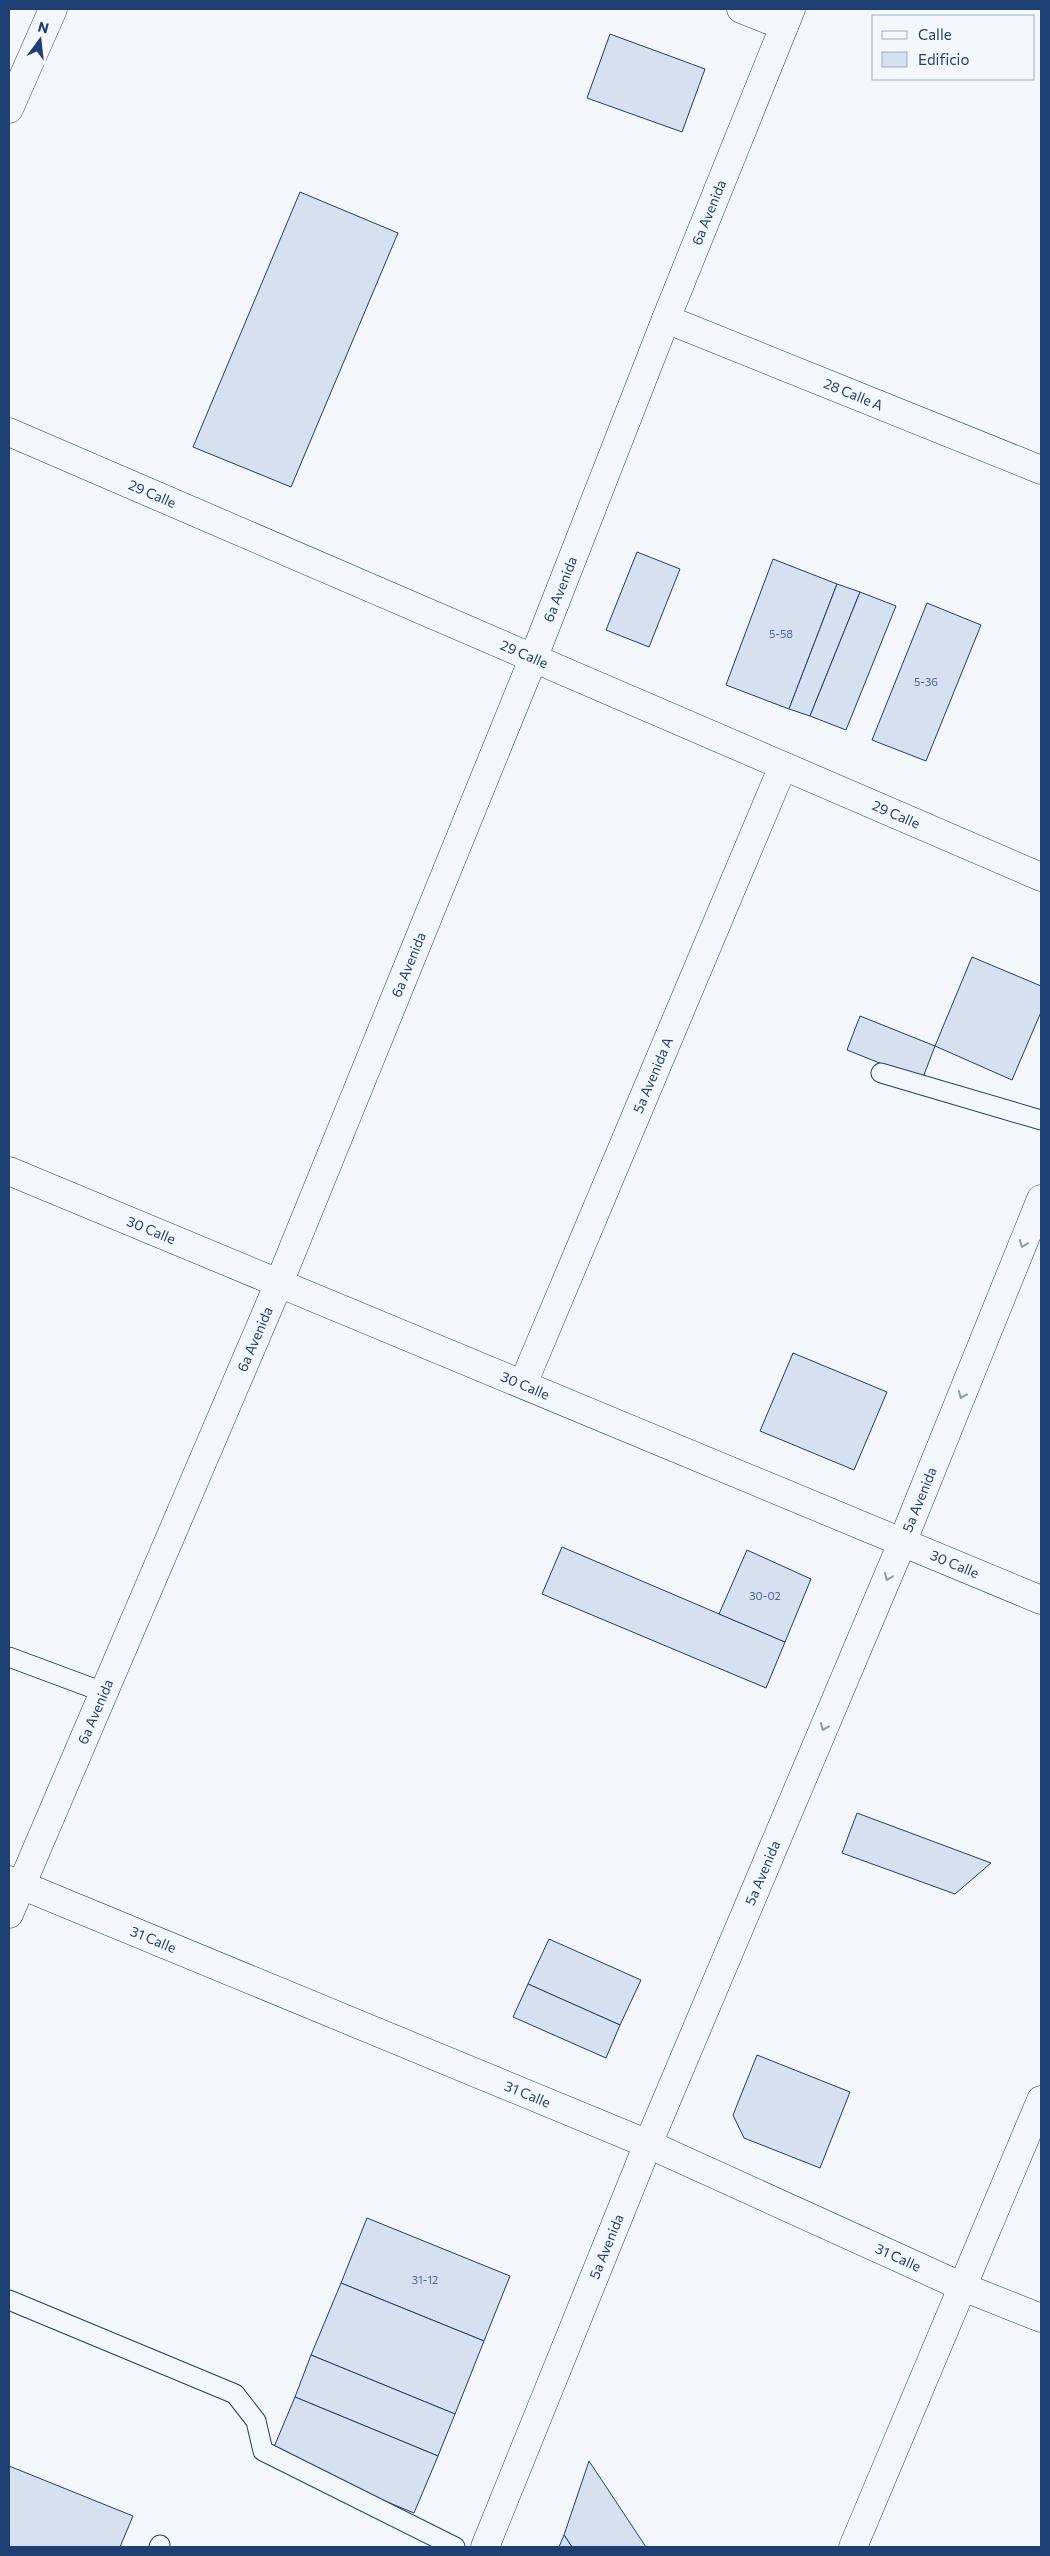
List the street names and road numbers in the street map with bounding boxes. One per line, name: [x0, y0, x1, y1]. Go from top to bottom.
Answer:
street label: 6a Avenida: [688, 177, 729, 247]
street label: 28 Calle A: [821, 374, 886, 414]
street label: 29 Calle: [126, 476, 179, 511]
street label: 6a Avenida: [539, 554, 580, 624]
street label: 29 Calle: [498, 636, 551, 671]
street label: 29 Calle: [870, 796, 923, 832]
street label: 6a Avenida: [387, 929, 429, 1000]
street label: 5a Avenida A: [629, 1034, 676, 1116]
street label: 30 Calle: [124, 1212, 178, 1247]
street label: 6a Avenida: [233, 1304, 276, 1374]
street label: 30 Calle: [498, 1367, 552, 1403]
street label: 5a Avenida: [898, 1464, 940, 1534]
street label: 30 Calle: [928, 1546, 982, 1581]
street label: 6a Avenida: [74, 1676, 116, 1747]
street label: 5a Avenida: [741, 1838, 783, 1908]
street label: 31 Calle: [128, 1922, 179, 1956]
street label: 31 Calle: [502, 2077, 553, 2111]
street label: 5a Avenida: [585, 2211, 627, 2281]
street label: 31 Calle: [873, 2239, 924, 2275]

